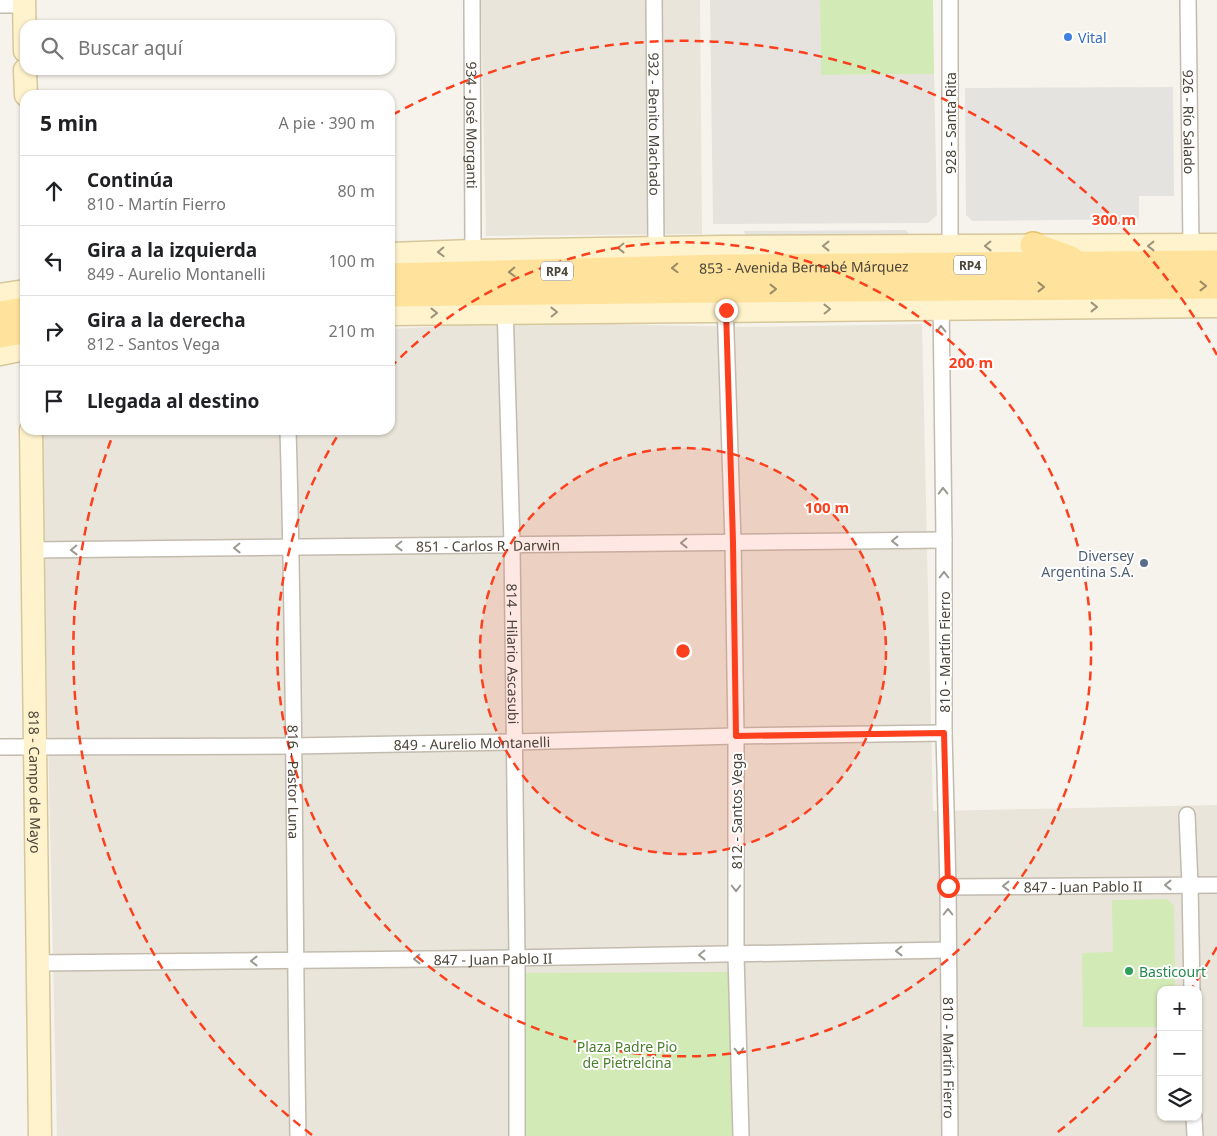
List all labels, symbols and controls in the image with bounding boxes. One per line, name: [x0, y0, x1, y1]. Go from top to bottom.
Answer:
search box: [20, 20, 395, 75]
place label: Vital: [1078, 28, 1107, 47]
marker: Vital: [1062, 31, 1074, 43]
icon: search: [38, 34, 66, 62]
text: Buscar aquí: [78, 35, 183, 61]
street label: 932 - Benito Machado: [645, 52, 665, 196]
street label: 934 - José Morganti: [463, 61, 482, 189]
street label: 926 - Río Salado: [1179, 70, 1200, 174]
street label: 928 - Santa Rita: [941, 72, 960, 174]
text: 5 min: [40, 109, 98, 137]
text: A pie · 390 m: [278, 112, 375, 134]
text: Continúa: [87, 167, 173, 193]
icon: ahead: [40, 177, 68, 205]
text: 80 m: [338, 180, 375, 202]
text: 810 - Martín Fierro: [87, 193, 226, 215]
text: 300 m: [1092, 209, 1136, 229]
text: Gira a la izquierda: [87, 237, 257, 263]
one-way arrow: [822, 241, 830, 251]
one-way arrow: [984, 241, 992, 251]
one-way arrow: [1147, 241, 1154, 251]
one-way arrow: [617, 243, 625, 254]
icon: left: [40, 247, 68, 275]
one-way arrow: [437, 247, 445, 257]
text: 100 m: [328, 250, 375, 272]
street label: 853 - Avenida Bernabé Márquez: [699, 256, 909, 277]
road number: RP4: [954, 256, 986, 274]
road number: RP4: [541, 262, 573, 280]
text: 849 - Aurelio Montanelli: [87, 263, 266, 285]
one-way arrow: [670, 263, 678, 273]
one-way arrow: [508, 267, 516, 278]
one-way arrow: [1200, 281, 1207, 291]
one-way arrow: [1037, 282, 1045, 292]
one-way arrow: [770, 284, 777, 294]
route end: [715, 299, 738, 322]
one-way arrow: [1091, 302, 1099, 312]
one-way arrow: [823, 304, 831, 314]
text: Gira a la derecha: [87, 307, 246, 333]
one-way arrow: [550, 307, 558, 317]
one-way arrow: [431, 308, 439, 319]
icon: right: [40, 317, 68, 345]
text: 210 m: [328, 320, 375, 342]
one-way arrow: [936, 325, 946, 332]
text: 812 - Santos Vega: [87, 333, 220, 355]
text: 200 m: [949, 352, 993, 372]
icon: arrive: [40, 387, 68, 415]
text: Llegada al destino: [87, 388, 259, 414]
one-way arrow: [938, 487, 948, 495]
text: 100 m: [805, 497, 849, 517]
street label: 851 - Carlos R. Darwin: [416, 535, 560, 555]
one-way arrow: [891, 535, 899, 546]
one-way arrow: [680, 538, 688, 548]
one-way arrow: [395, 541, 402, 551]
one-way arrow: [232, 543, 240, 554]
one-way arrow: [70, 545, 78, 555]
place label: Diversey Argentina S.A.: [1041, 546, 1135, 581]
marker: Diversey Argentina S.A.: [1138, 557, 1150, 569]
one-way arrow: [939, 571, 949, 578]
street label: 814 - Hilario Ascasubi: [503, 583, 524, 724]
street label: 810 - Martín Fierro: [935, 591, 954, 713]
centre of rings: [674, 642, 692, 660]
street label: 818 - Campo de Mayo: [25, 710, 46, 853]
street label: 816 - Pastor Luna: [284, 725, 304, 839]
street label: 849 - Aurelio Montanelli: [394, 732, 550, 754]
street label: 812 - Santos Vega: [727, 753, 746, 869]
route start: [937, 875, 960, 898]
street label: 847 - Juan Pablo II: [1024, 876, 1143, 896]
one-way arrow: [1164, 880, 1172, 890]
one-way arrow: [1002, 881, 1010, 891]
one-way arrow: [731, 885, 741, 893]
one-way arrow: [943, 908, 953, 916]
one-way arrow: [895, 946, 903, 957]
street label: 847 - Juan Pablo II: [434, 948, 553, 969]
one-way arrow: [697, 950, 705, 960]
one-way arrow: [412, 954, 420, 964]
one-way arrow: [250, 956, 258, 967]
place label: Basticourt: [1139, 962, 1206, 981]
marker: Basticourt: [1123, 965, 1135, 977]
map controls: [1157, 986, 1202, 1121]
button: +: [1157, 986, 1202, 1031]
street label: 810 - Martín Fierro: [939, 997, 959, 1119]
button: −: [1157, 1031, 1202, 1076]
park label: Plaza Padre Pio de Pietrelcina: [577, 1037, 677, 1072]
one-way arrow: [733, 1047, 744, 1055]
button: layers: [1157, 1076, 1202, 1121]

